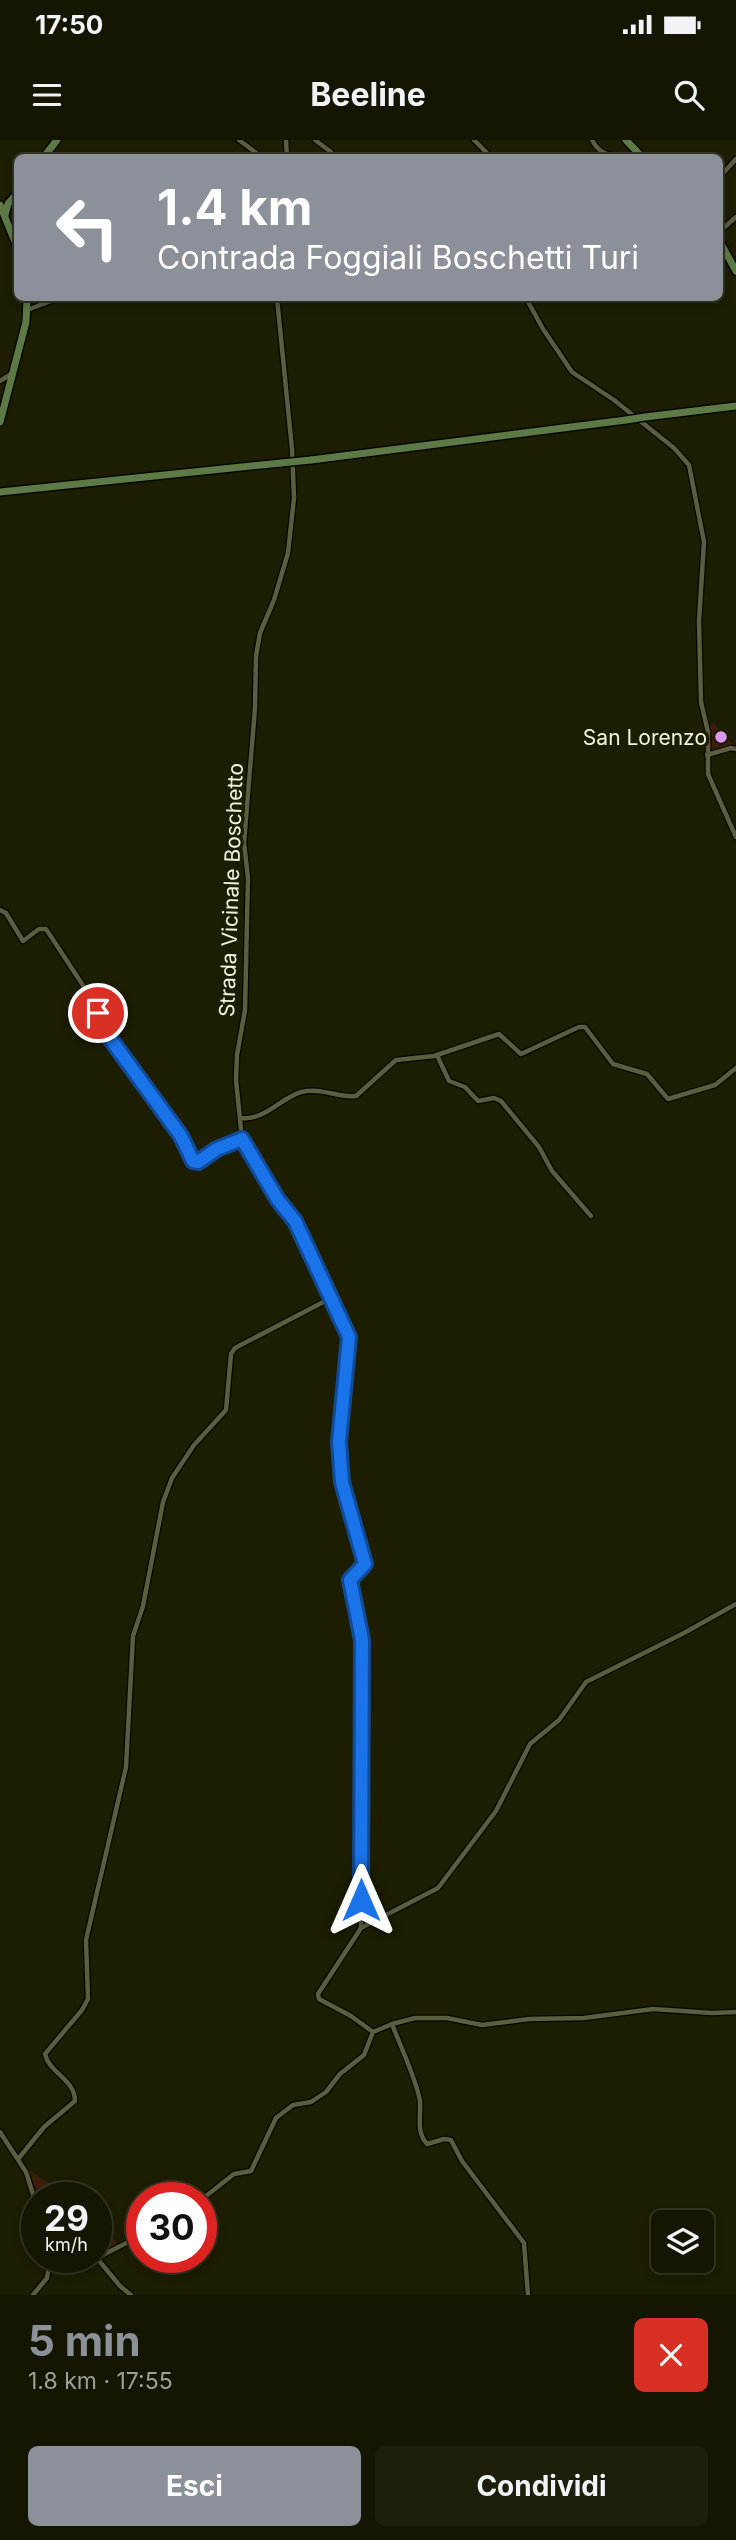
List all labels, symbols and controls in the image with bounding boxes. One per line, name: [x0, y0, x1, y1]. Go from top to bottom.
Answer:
text: 17:50: [35, 9, 103, 40]
text: Beeline: [310, 75, 426, 114]
icon: menu: [28, 76, 66, 114]
icon: search: [670, 76, 708, 114]
text: 1.4 km: [157, 178, 312, 237]
icon: left: [42, 182, 133, 273]
text: Contrada Foggiali Boschetti Turi: [157, 238, 639, 277]
place label: San Lorenzo: [583, 725, 707, 750]
marker: San Lorenzo: [713, 729, 729, 745]
street label: Strada Vicinale Boschetto: [214, 762, 248, 1018]
pin: [68, 983, 128, 1043]
icon: arrive: [79, 994, 117, 1032]
position arrow: [324, 1863, 398, 1937]
speed limit sign: 30: [126, 2182, 217, 2273]
text: 29: [44, 2197, 89, 2239]
map controls: [651, 2210, 714, 2273]
button: layers: [651, 2210, 714, 2273]
text: km/h: [45, 2234, 88, 2255]
text: 5 min: [28, 2315, 141, 2366]
button: close: [634, 2318, 708, 2392]
text: 1.8 km · 17:55: [28, 2367, 173, 2395]
button: Esci: [28, 2446, 361, 2526]
button: Condividi: [375, 2446, 708, 2526]

